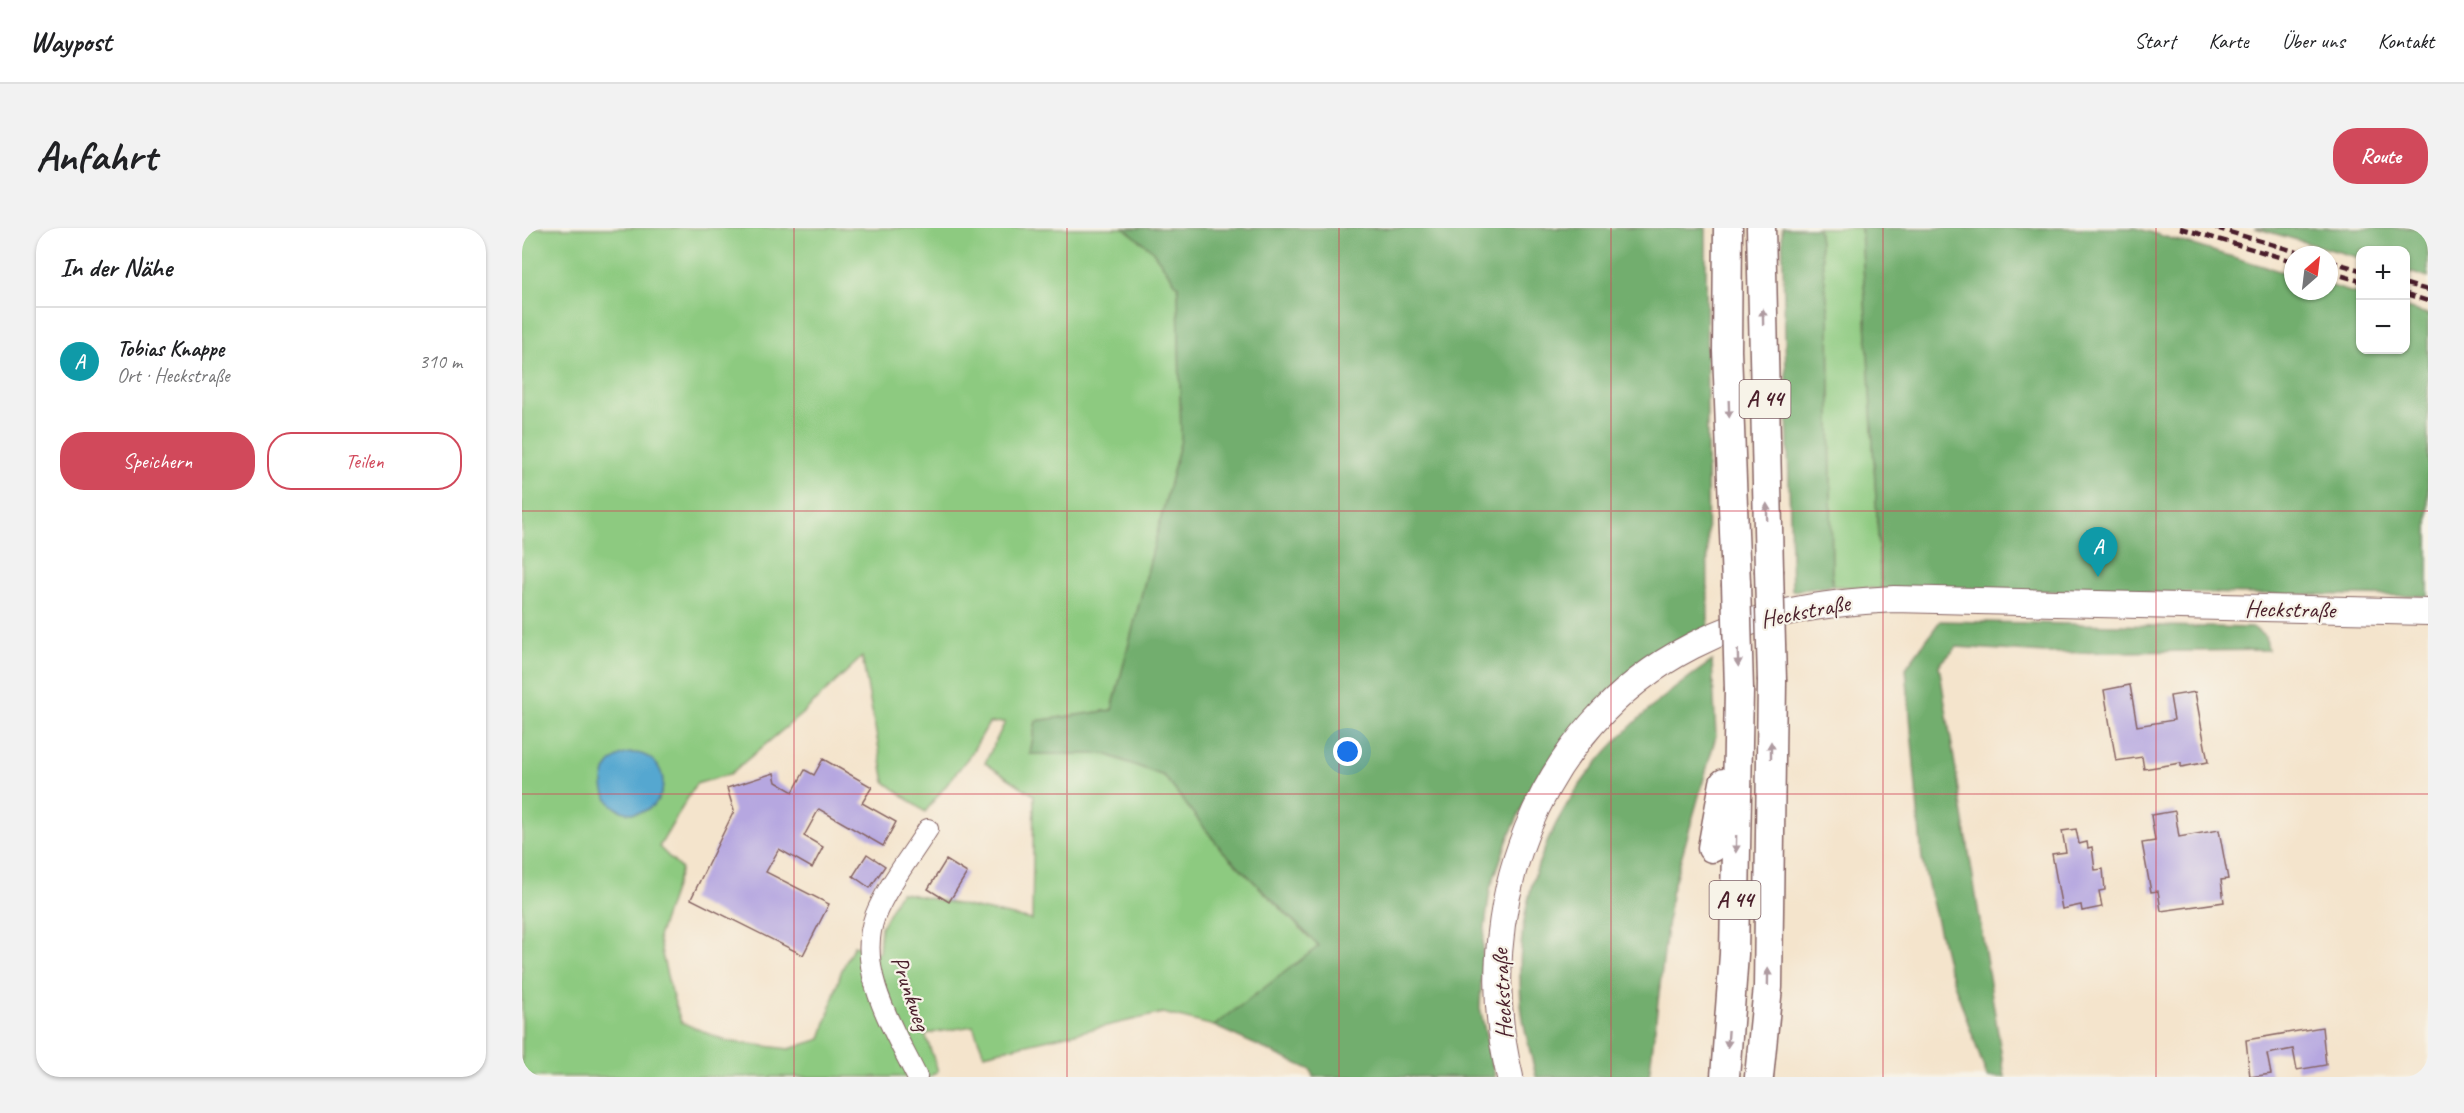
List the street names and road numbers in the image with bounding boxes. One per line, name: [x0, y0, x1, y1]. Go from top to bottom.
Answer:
road number: A 44: [1740, 380, 1790, 418]
street label: Heckstraße: [1758, 587, 1854, 634]
street label: Heckstraße: [2245, 593, 2338, 625]
road number: A 44: [1710, 881, 1760, 919]
street label: Heckstraße: [1485, 946, 1519, 1040]
street label: Prunkweg: [884, 952, 939, 1037]

